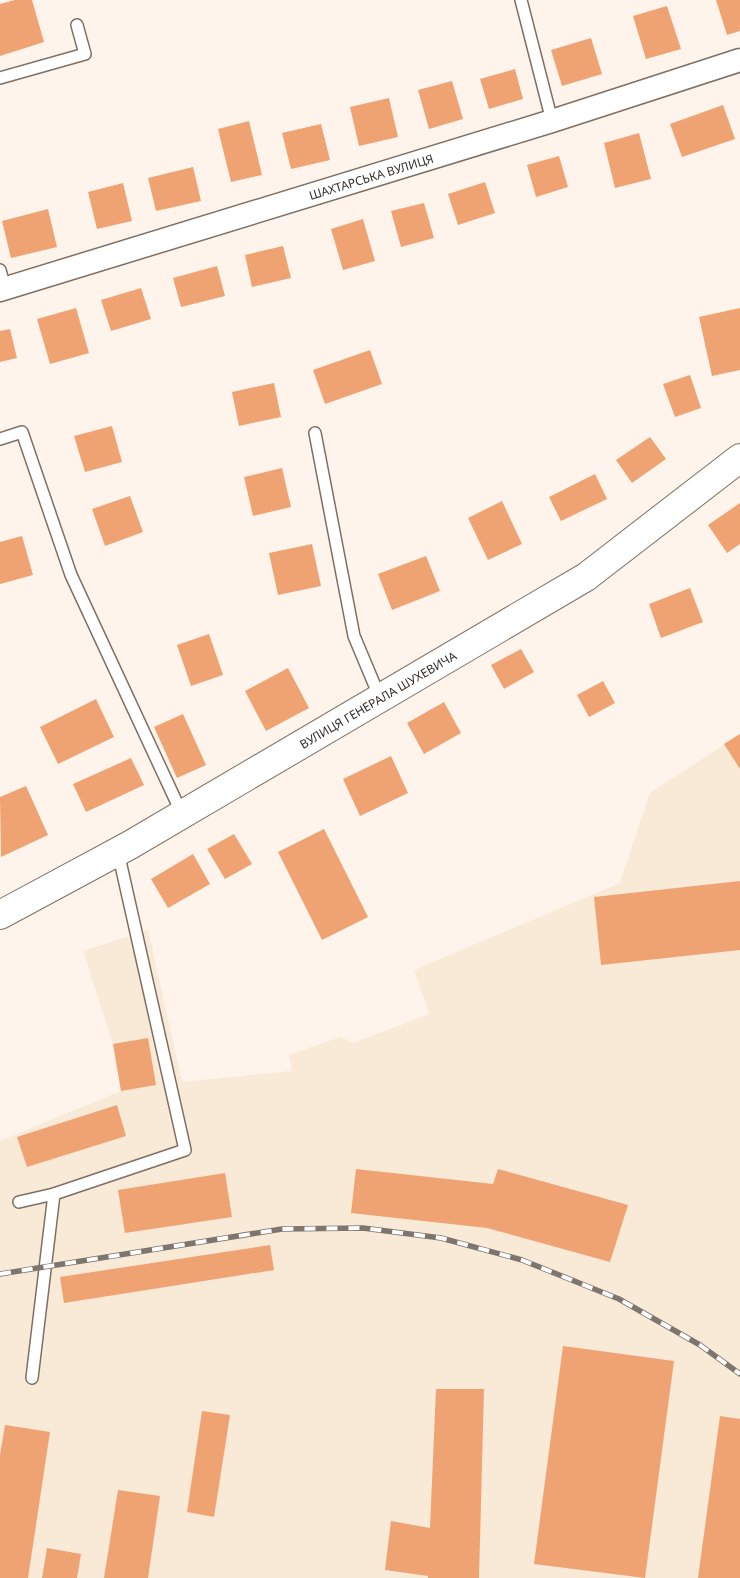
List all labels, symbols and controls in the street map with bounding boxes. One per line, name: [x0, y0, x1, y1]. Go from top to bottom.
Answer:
street label: ШАХТАРСЬКА ВУЛИЦЯ: [307, 149, 435, 203]
street label: ВУЛИЦЯ ГЕНЕРАЛА ШУХЕВИЧА: [296, 646, 460, 752]

